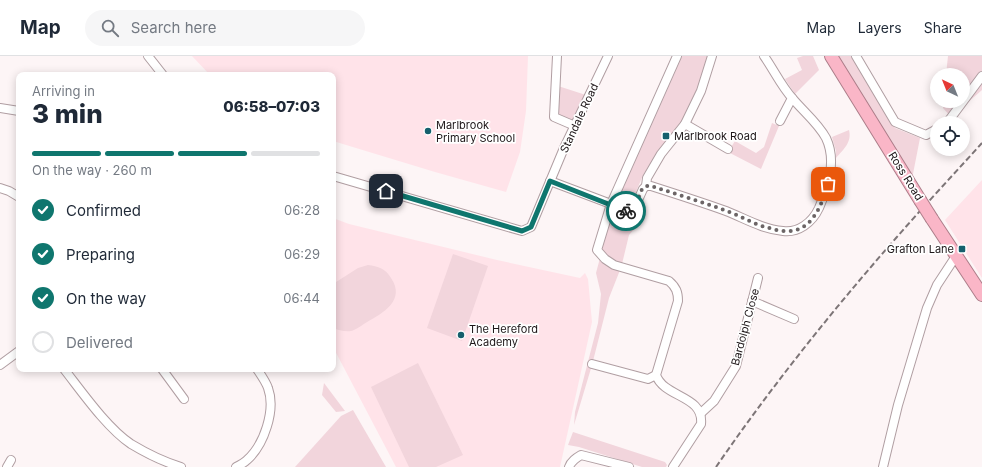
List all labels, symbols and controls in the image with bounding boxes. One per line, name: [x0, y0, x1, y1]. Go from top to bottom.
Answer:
search box: [85, 10, 365, 46]
text: Map: [20, 16, 61, 39]
icon: search: [99, 17, 121, 39]
text: Search here: [131, 18, 216, 37]
text: Map: [807, 19, 836, 36]
text: Layers: [858, 19, 902, 36]
text: Share: [924, 19, 962, 36]
north arrow: [930, 68, 970, 108]
map controls: [930, 68, 970, 156]
street label: Standale Road: [557, 81, 601, 155]
text: Arriving in: [32, 83, 95, 99]
text: 06:58–07:03: [223, 97, 320, 116]
text: 3 min: [32, 98, 103, 129]
button: locate: [930, 116, 970, 156]
place label: Marlbrook Primary School: [436, 118, 515, 145]
marker: Marlbrook Primary School: [423, 126, 433, 136]
place label: Marlbrook Road: [674, 129, 757, 143]
marker: Marlbrook Road: [661, 131, 671, 141]
street label: Ross Road: [886, 149, 926, 203]
text: On the way · 260 m: [32, 162, 152, 178]
pin: [811, 167, 845, 201]
icon: bag: [817, 173, 839, 195]
pin: [369, 174, 403, 208]
icon: home: [375, 180, 397, 202]
courier: [606, 191, 646, 231]
icon: check: [32, 199, 54, 221]
icon: bike: [615, 200, 637, 222]
text: Confirmed: [66, 201, 141, 220]
text: 06:28: [284, 202, 320, 218]
place label: Grafton Lane: [887, 242, 954, 256]
icon: check: [32, 243, 54, 265]
marker: Grafton Lane: [957, 244, 967, 254]
text: Preparing: [66, 245, 135, 264]
text: 06:29: [284, 246, 320, 262]
icon: check: [32, 287, 54, 309]
street label: Bardolph Close: [728, 287, 762, 367]
text: On the way: [66, 289, 146, 308]
text: 06:44: [283, 290, 320, 306]
place label: The Hereford Academy: [469, 322, 538, 349]
marker: The Hereford Academy: [456, 330, 466, 340]
text: Delivered: [66, 333, 133, 352]

